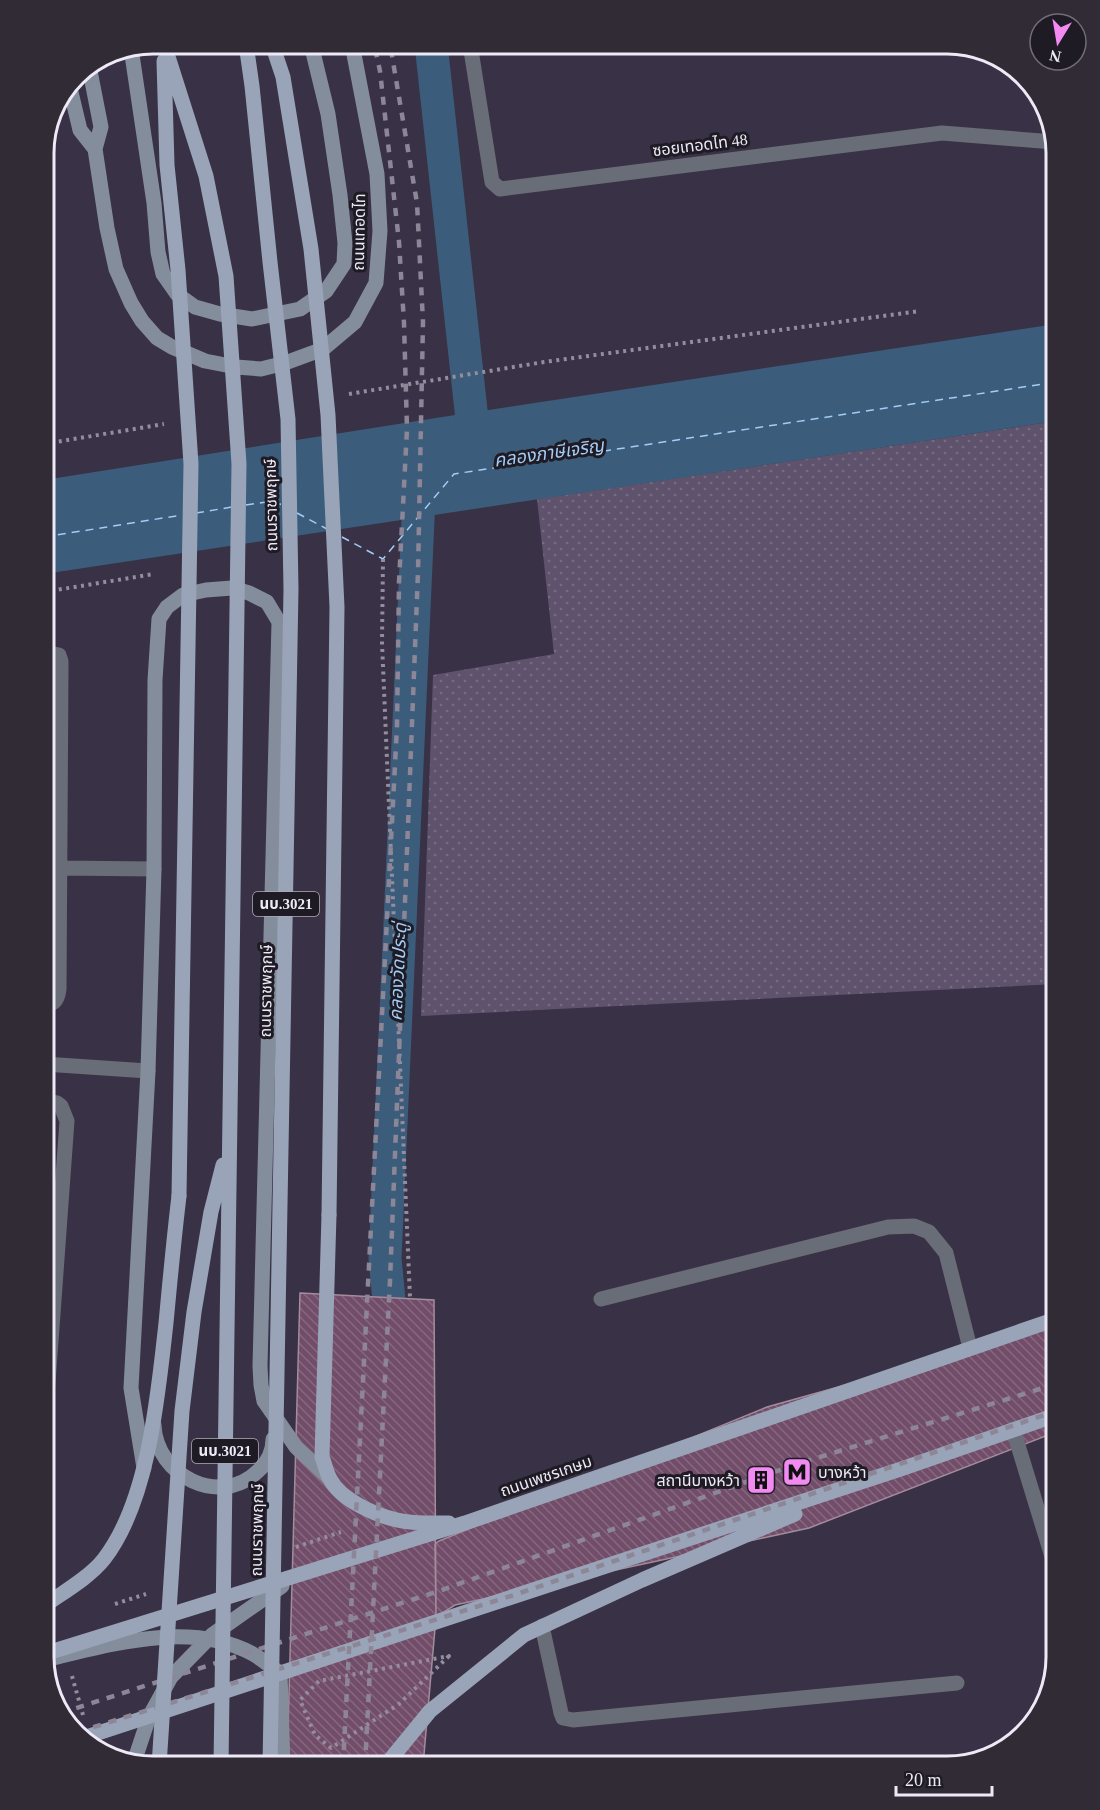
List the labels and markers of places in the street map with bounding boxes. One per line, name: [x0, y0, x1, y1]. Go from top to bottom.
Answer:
metro station icon: บางหว้า: [781, 1456, 813, 1488]
building icon: สถานีบางหว้า: [745, 1464, 777, 1496]
place label: บางหว้า: [818, 1464, 867, 1481]
place label: สถานีบางหว้า: [656, 1472, 740, 1489]

